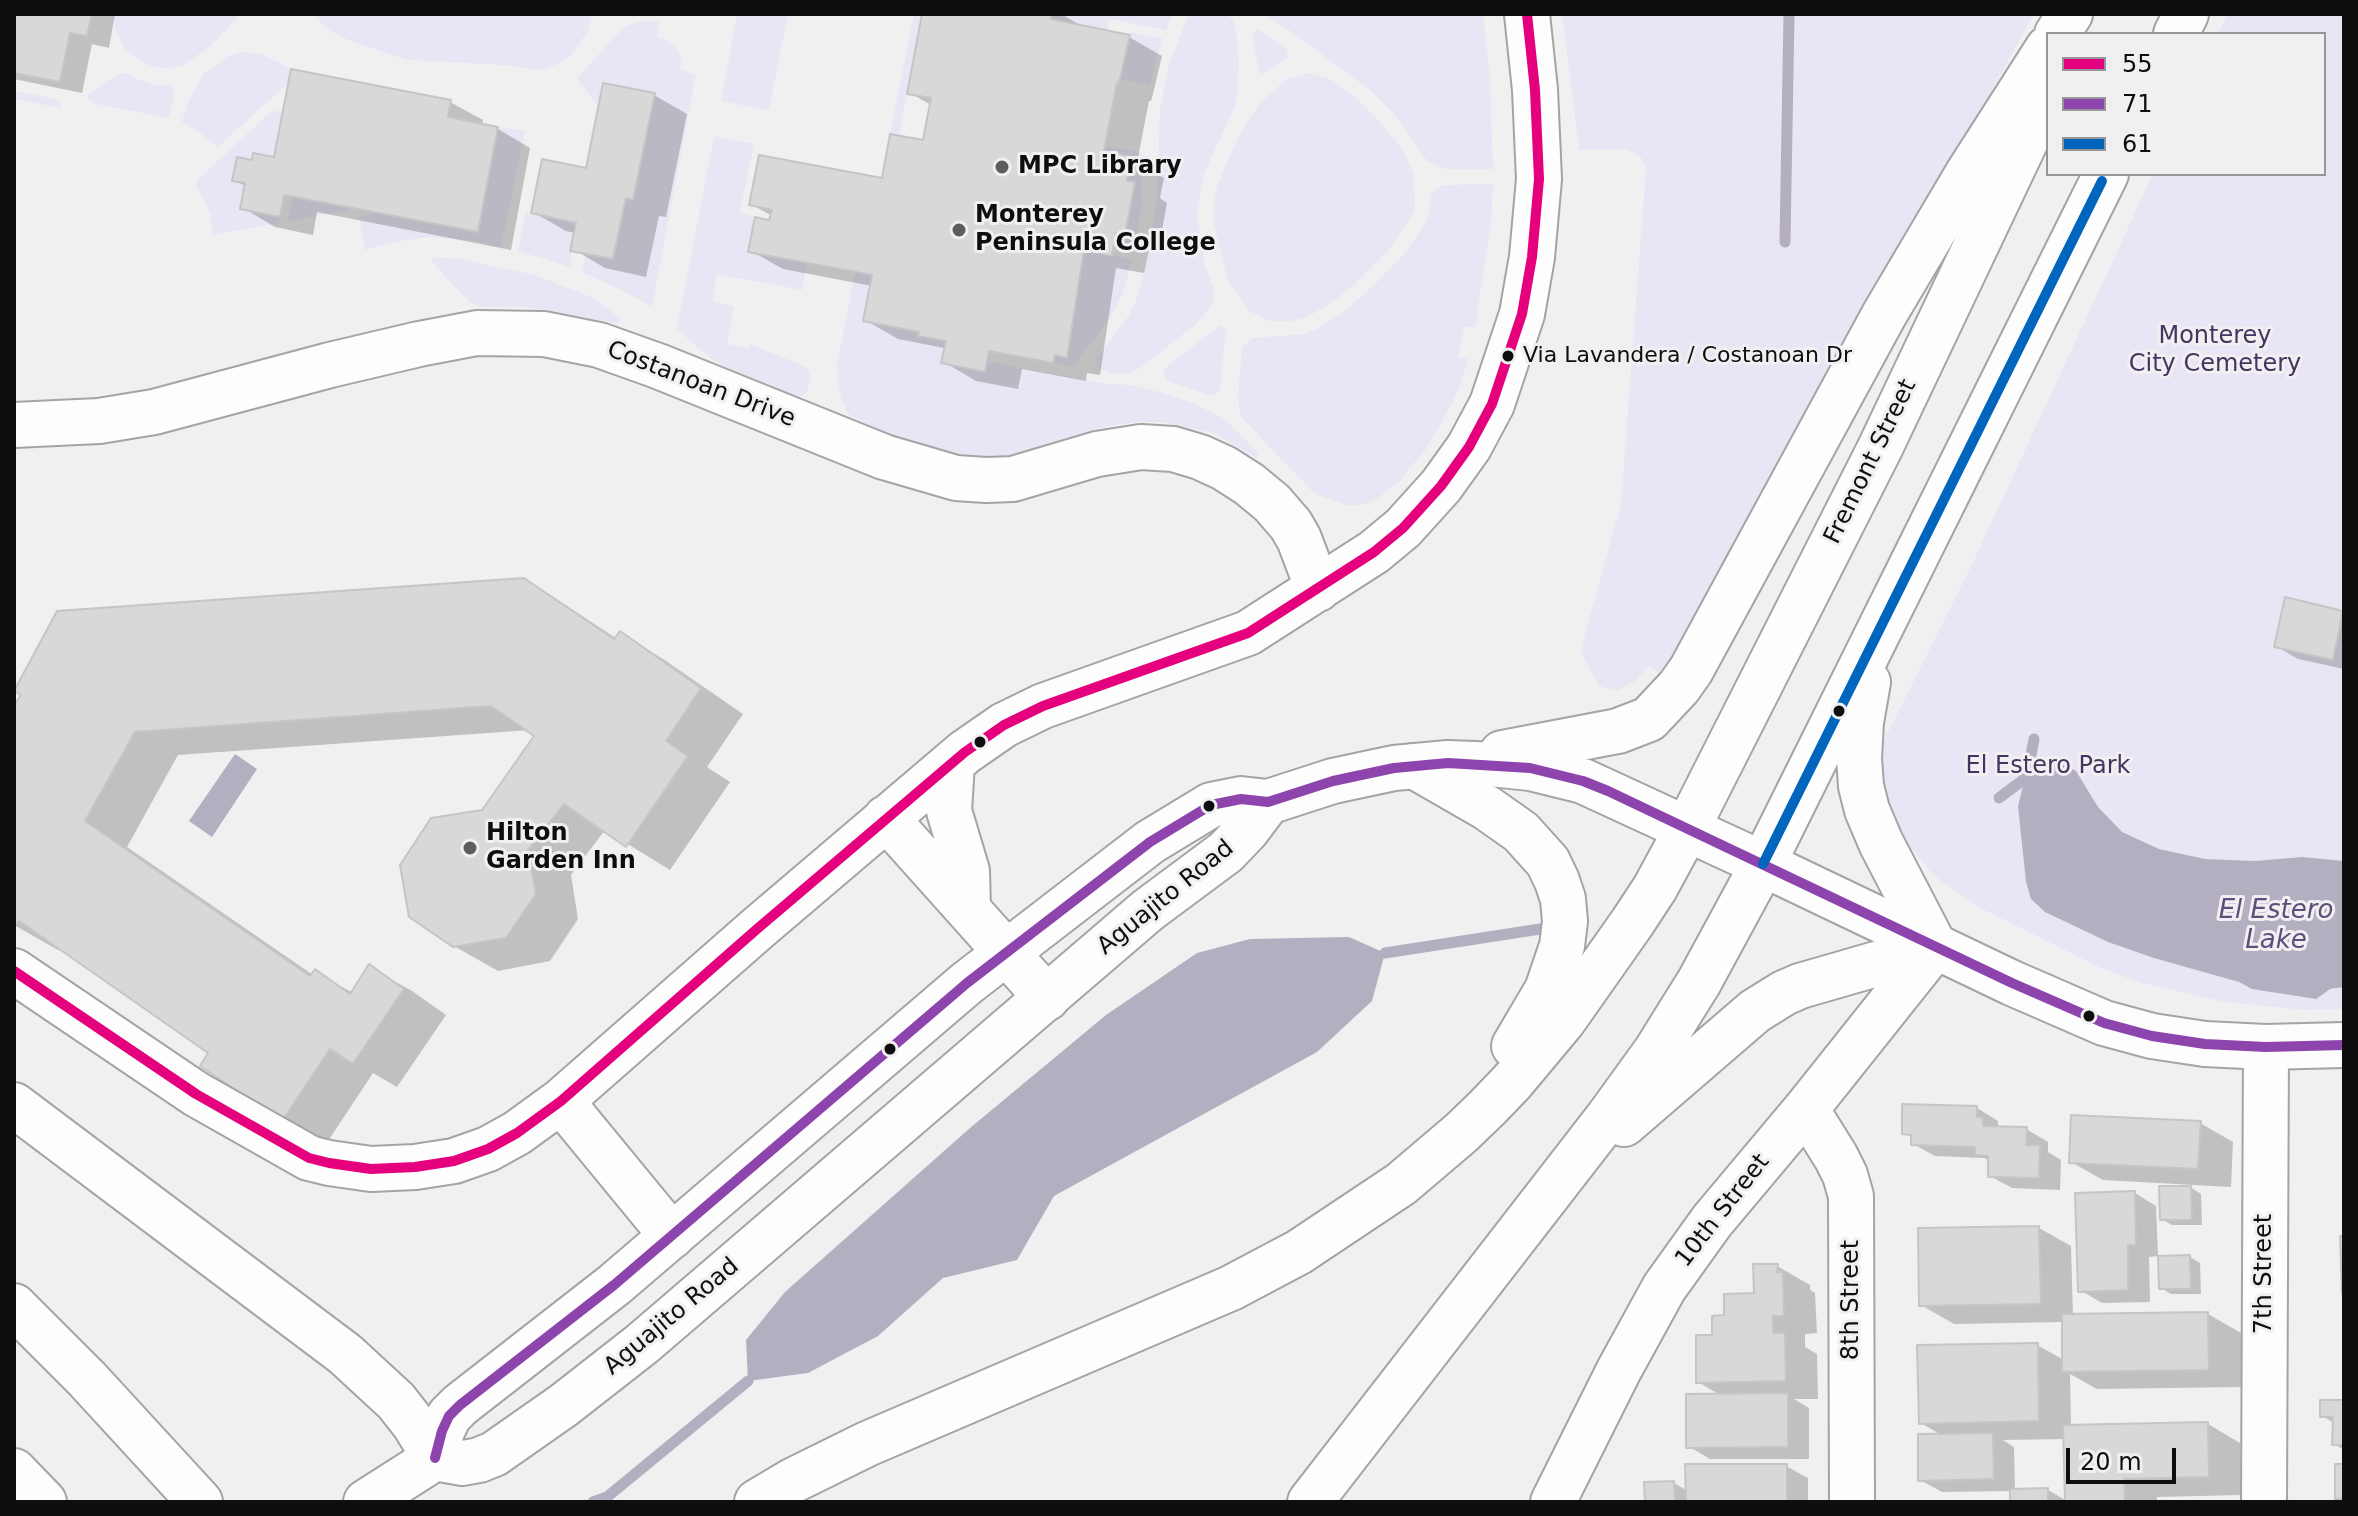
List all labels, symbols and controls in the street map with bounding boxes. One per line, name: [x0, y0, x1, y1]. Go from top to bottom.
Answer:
legend: [2046, 32, 2326, 176]
text: 55: [2122, 50, 2153, 78]
text: 71: [2122, 90, 2153, 118]
text: 61: [2122, 130, 2153, 158]
place label: MPC Library: [1018, 153, 1182, 181]
marker: MPC Library: [993, 158, 1011, 176]
place label: Monterey Peninsula College: [975, 202, 1216, 258]
marker: Monterey Peninsula College: [950, 221, 968, 239]
park label: Monterey City Cemetery: [2129, 323, 2301, 379]
street label: Costanoan Drive: [603, 336, 799, 434]
place label: Via Lavandera / Costanoan Dr: [1523, 343, 1852, 369]
marker: Via Lavandera / Costanoan Dr: [1500, 348, 1516, 364]
street label: Fremont Street: [1819, 375, 1923, 549]
unlabelled marker: [1831, 703, 1847, 719]
unlabelled marker: [972, 734, 988, 750]
park label: El Estero Park: [1966, 753, 2130, 781]
unlabelled marker: [1201, 798, 1217, 814]
place label: Hilton Garden Inn: [486, 820, 636, 876]
street label: Aguajito Road: [1092, 834, 1240, 962]
marker: Hilton Garden Inn: [461, 839, 479, 857]
water label: El Estero Lake: [2219, 895, 2333, 956]
unlabelled marker: [2081, 1008, 2097, 1024]
unlabelled marker: [882, 1041, 898, 1057]
street label: 10th Street: [1670, 1149, 1776, 1273]
street label: 7th Street: [2251, 1214, 2279, 1334]
street label: 8th Street: [1838, 1240, 1866, 1360]
street label: Aguajito Road: [599, 1252, 745, 1382]
scale bar: [2070, 1432, 2180, 1482]
text: 20 m: [2080, 1448, 2142, 1476]

